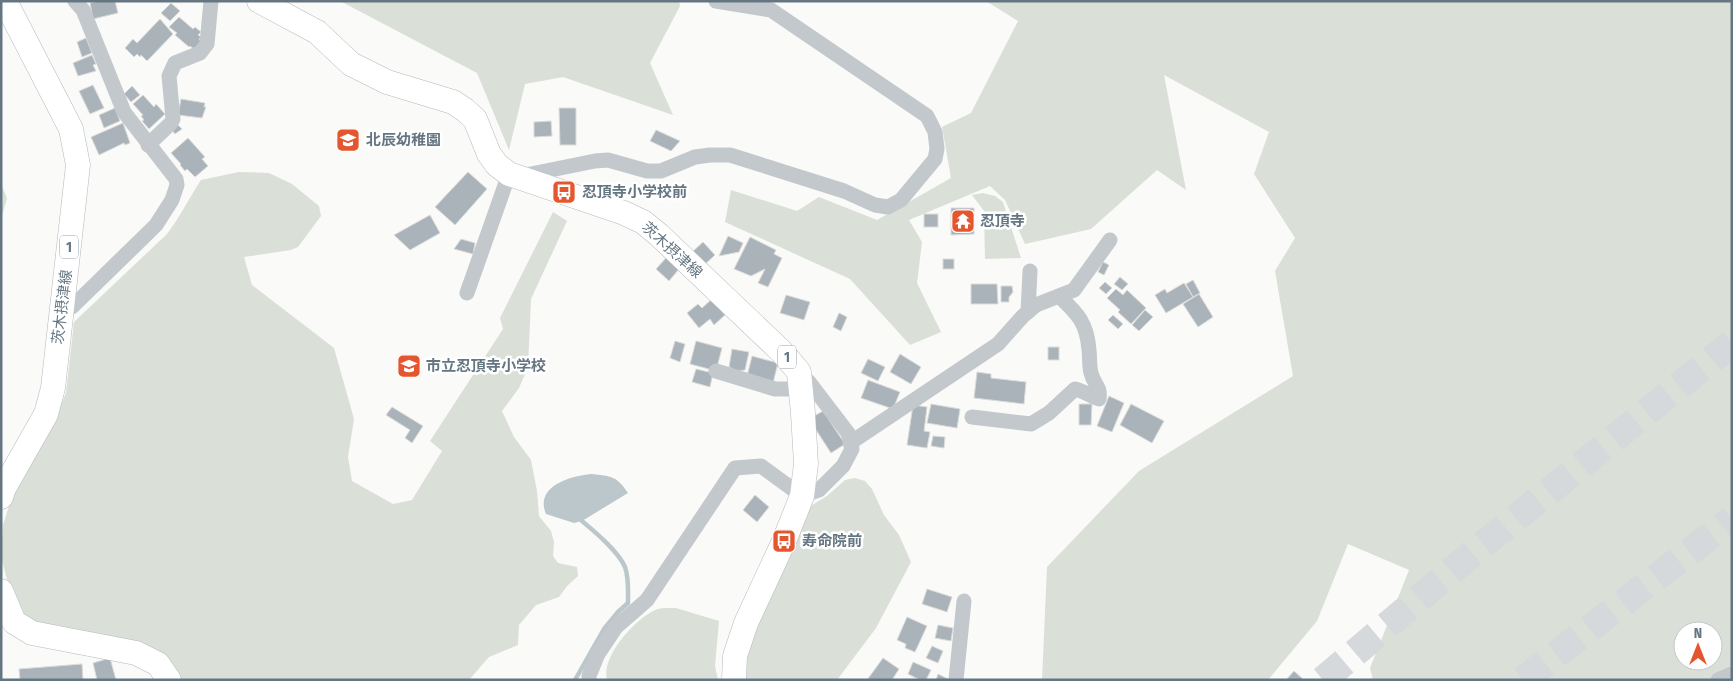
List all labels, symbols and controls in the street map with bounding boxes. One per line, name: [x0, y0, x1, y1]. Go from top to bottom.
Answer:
school or university icon: 北辰幼稚園: [335, 127, 361, 153]
place label: 北辰幼稚園: [366, 131, 441, 149]
bus stop icon: 忍頂寺小学校前: [551, 179, 577, 205]
place label: 忍頂寺小学校前: [582, 183, 687, 201]
temple icon: 忍頂寺: [950, 208, 976, 234]
place label: 忍頂寺: [980, 212, 1025, 230]
street label: 茨木摂津線: [638, 218, 706, 282]
road number: 1: [60, 236, 78, 258]
street label: 茨木摂津線: [48, 269, 76, 345]
road number: 1: [778, 346, 796, 368]
school or university icon: 市立忍頂寺小学校: [396, 353, 422, 379]
place label: 市立忍頂寺小学校: [426, 357, 546, 375]
bus stop icon: 寿命院前: [771, 528, 797, 554]
place label: 寿命院前: [802, 532, 862, 550]
north arrow: [1673, 621, 1723, 671]
text: N: [1694, 625, 1702, 642]

